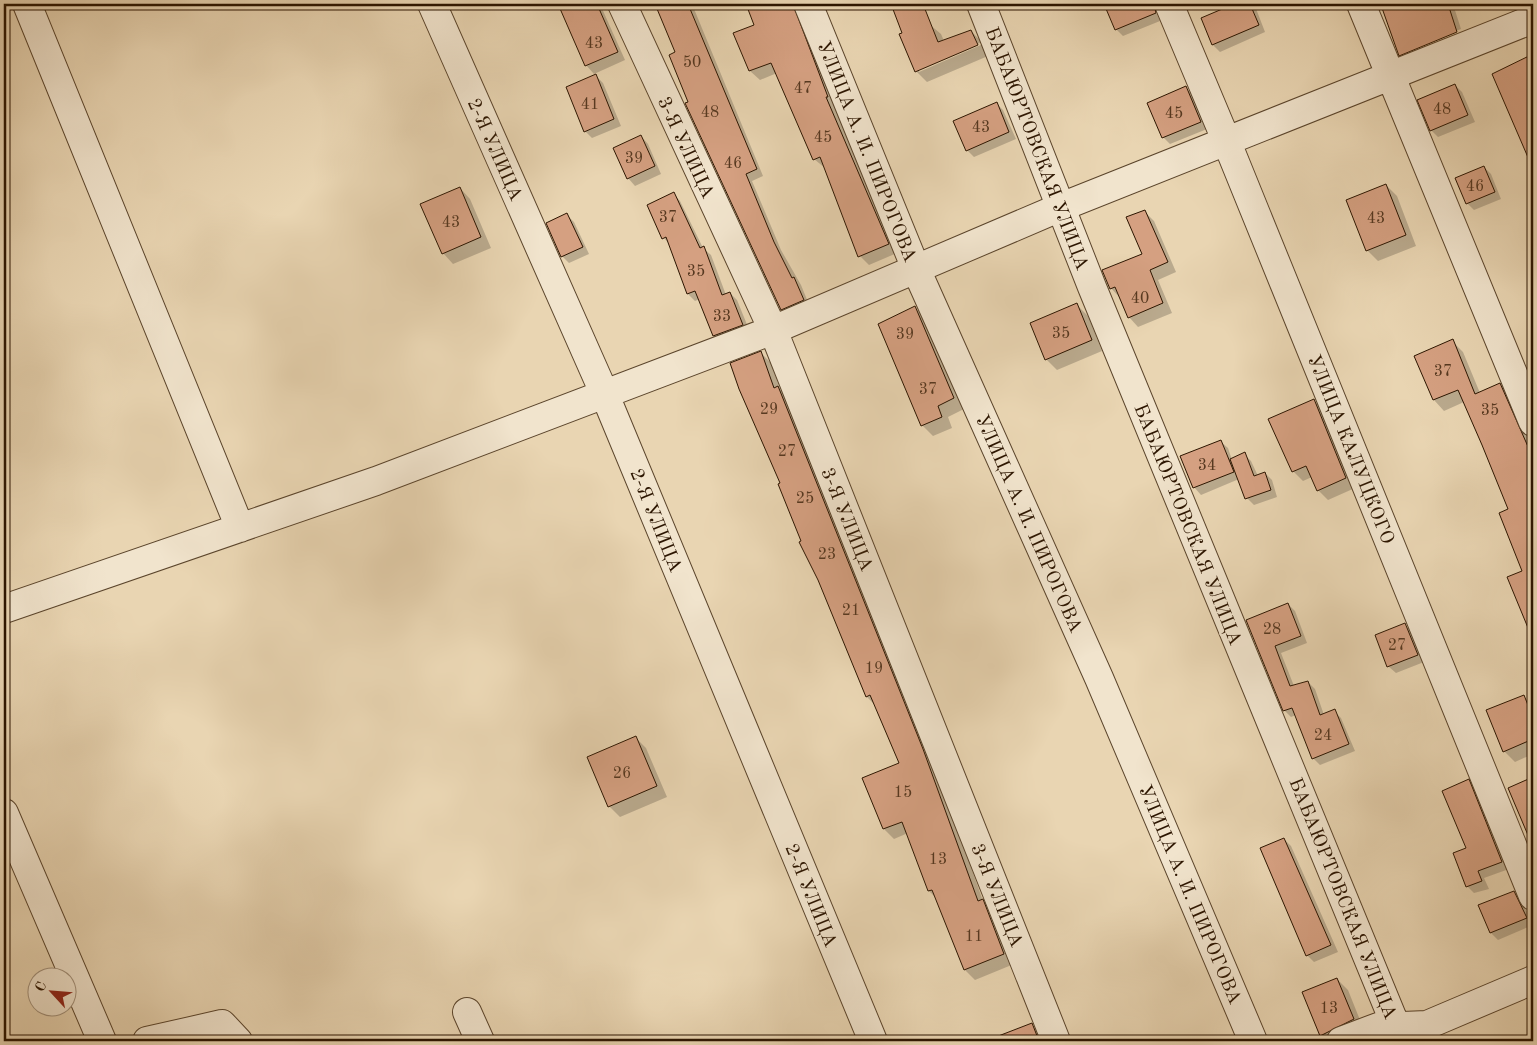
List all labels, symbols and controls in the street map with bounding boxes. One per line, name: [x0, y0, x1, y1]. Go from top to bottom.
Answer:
street label: БАБАЮРТОВСКАЯ УЛИЦА: [980, 25, 1091, 273]
house number: 43: [585, 36, 603, 52]
street label: УЛИЦА А. И. ПИРОГОВА: [813, 39, 919, 265]
house number: 50: [683, 55, 701, 71]
house number: 47: [794, 81, 812, 97]
street label: 3-Я УЛИЦА: [653, 94, 717, 202]
street label: 2-Я УЛИЦА: [463, 96, 525, 204]
house number: 41: [581, 97, 599, 113]
house number: 48: [1433, 102, 1451, 118]
house number: 48: [701, 105, 719, 121]
house number: 45: [1165, 106, 1183, 122]
house number: 43: [972, 120, 990, 136]
house number: 45: [814, 130, 832, 146]
house number: 39: [625, 151, 643, 167]
house number: 46: [724, 156, 742, 172]
house number: 46: [1466, 179, 1484, 195]
house number: 37: [659, 210, 677, 226]
house number: 43: [1367, 211, 1385, 227]
house number: 43: [442, 215, 460, 231]
house number: 35: [687, 264, 705, 280]
house number: 40: [1131, 291, 1149, 307]
house number: 33: [713, 309, 731, 325]
house number: 35: [1052, 326, 1070, 342]
house number: 39: [896, 327, 914, 343]
street label: УЛИЦА КАЛУЦКОГО: [1303, 353, 1396, 547]
house number: 37: [1434, 364, 1452, 380]
house number: 37: [919, 382, 937, 398]
street label: БАБАЮРТОВСКАЯ УЛИЦА: [1129, 401, 1244, 649]
house number: 29: [760, 402, 778, 418]
house number: 35: [1481, 403, 1499, 419]
street label: УЛИЦА А. И. ПИРОГОВА: [971, 412, 1085, 636]
house number: 27: [778, 444, 796, 460]
house number: 34: [1198, 458, 1216, 474]
street label: 3-Я УЛИЦА: [816, 465, 875, 575]
street label: 2-Я УЛИЦА: [625, 466, 684, 576]
house number: 25: [796, 491, 814, 507]
house number: 23: [818, 547, 836, 563]
house number: 21: [842, 603, 860, 619]
house number: 28: [1263, 622, 1281, 638]
house number: 27: [1388, 638, 1406, 654]
house number: 19: [865, 661, 883, 677]
house number: 24: [1314, 728, 1332, 744]
house number: 26: [613, 766, 631, 782]
street label: БАБАЮРТОВСКАЯ УЛИЦА: [1284, 775, 1399, 1023]
street label: УЛИЦА А. И. ПИРОГОВА: [1134, 783, 1244, 1008]
house number: 15: [894, 785, 912, 801]
street label: 2-Я УЛИЦА: [780, 841, 839, 951]
street label: 3-Я УЛИЦА: [966, 841, 1025, 951]
house number: 13: [929, 852, 947, 868]
house number: 11: [965, 929, 983, 945]
north arrow: [28, 968, 78, 1018]
text: С: [33, 980, 50, 994]
house number: 13: [1320, 1001, 1338, 1017]

